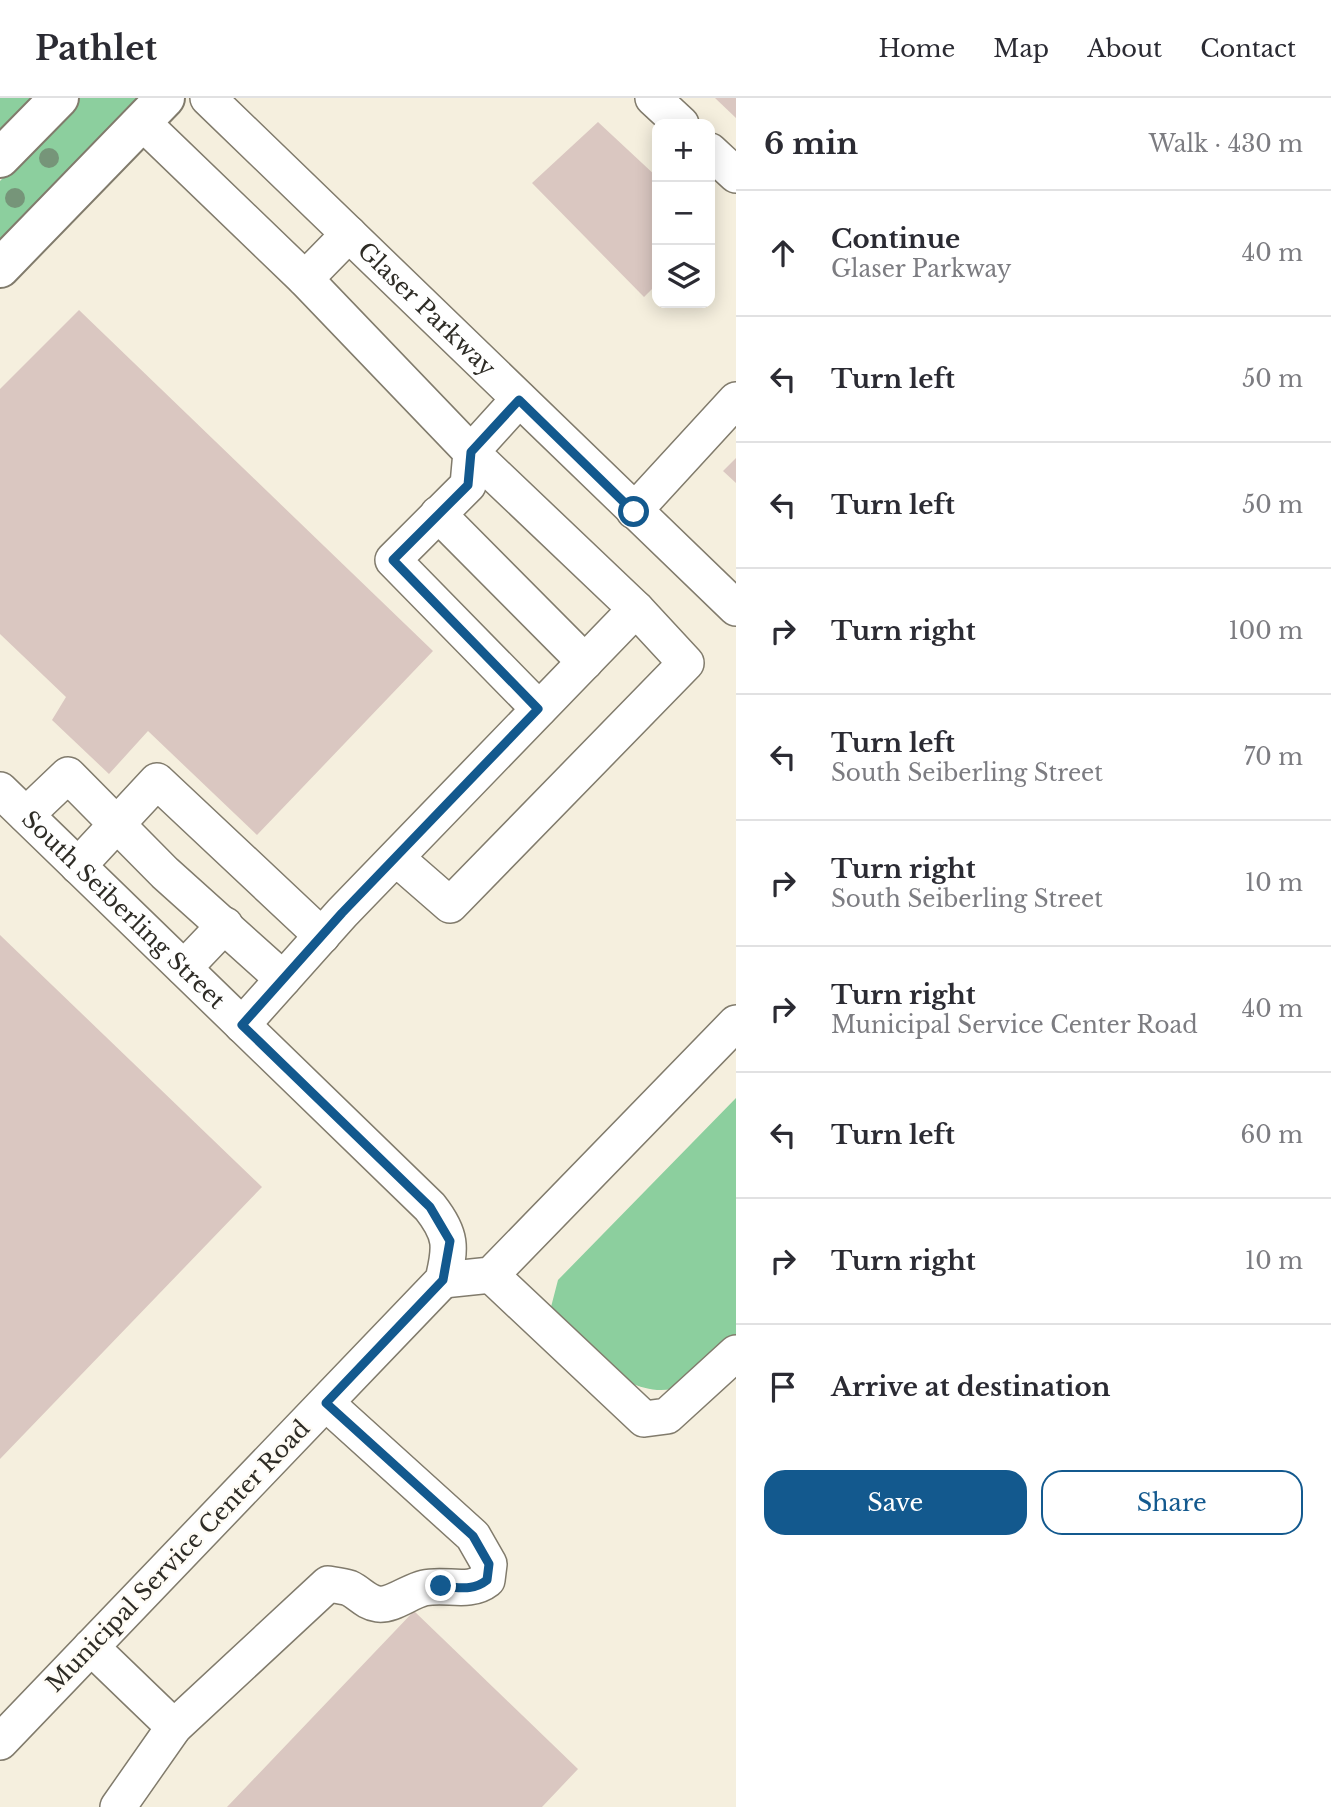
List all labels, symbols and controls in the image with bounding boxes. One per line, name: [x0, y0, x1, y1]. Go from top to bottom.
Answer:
text: Pathlet: [35, 28, 157, 69]
text: Home: [879, 34, 955, 63]
text: Map: [993, 34, 1049, 63]
text: About: [1087, 34, 1162, 63]
text: Contact: [1200, 34, 1296, 63]
map controls: [652, 119, 715, 308]
button: +: [652, 119, 715, 182]
text: 6 min: [764, 125, 858, 162]
text: Walk · 430 m: [1149, 130, 1303, 158]
button: −: [652, 182, 715, 245]
text: Continue: [831, 223, 960, 255]
icon: ahead: [764, 234, 802, 272]
street label: Glaser Parkway: [352, 236, 502, 382]
text: 40 m: [1242, 239, 1303, 267]
button: layers: [652, 245, 715, 308]
text: Glaser Parkway: [831, 255, 1012, 283]
icon: left: [764, 360, 802, 398]
text: Turn left: [831, 363, 955, 395]
text: 50 m: [1242, 365, 1303, 393]
icon: left: [764, 486, 802, 524]
text: Turn left: [831, 489, 955, 521]
text: 50 m: [1242, 491, 1303, 519]
route start: [618, 496, 649, 527]
icon: right: [764, 612, 802, 650]
text: Turn right: [831, 615, 976, 647]
text: 100 m: [1229, 617, 1303, 645]
text: Turn left: [831, 727, 955, 759]
icon: left: [764, 738, 802, 776]
text: 70 m: [1244, 743, 1303, 771]
text: South Seiberling Street: [831, 759, 1103, 787]
street label: South Seiberling Street: [16, 805, 231, 1015]
text: Turn right: [831, 853, 976, 885]
icon: right: [764, 864, 802, 902]
text: 10 m: [1245, 869, 1303, 897]
text: South Seiberling Street: [831, 885, 1103, 913]
text: Turn right: [831, 979, 976, 1011]
icon: right: [764, 990, 802, 1028]
text: 40 m: [1242, 995, 1303, 1023]
text: Municipal Service Center Road: [831, 1011, 1198, 1039]
icon: left: [764, 1116, 802, 1154]
text: Turn left: [831, 1119, 955, 1151]
text: 60 m: [1241, 1121, 1303, 1149]
icon: right: [764, 1242, 802, 1280]
text: Turn right: [831, 1245, 976, 1277]
text: 10 m: [1245, 1247, 1303, 1275]
icon: arrive: [764, 1368, 802, 1406]
text: Arrive at destination: [831, 1371, 1111, 1403]
street label: Municipal Service Center Road: [41, 1414, 315, 1698]
button: Save: [764, 1470, 1027, 1535]
button: Share: [1041, 1470, 1303, 1535]
route end: [425, 1570, 456, 1601]

